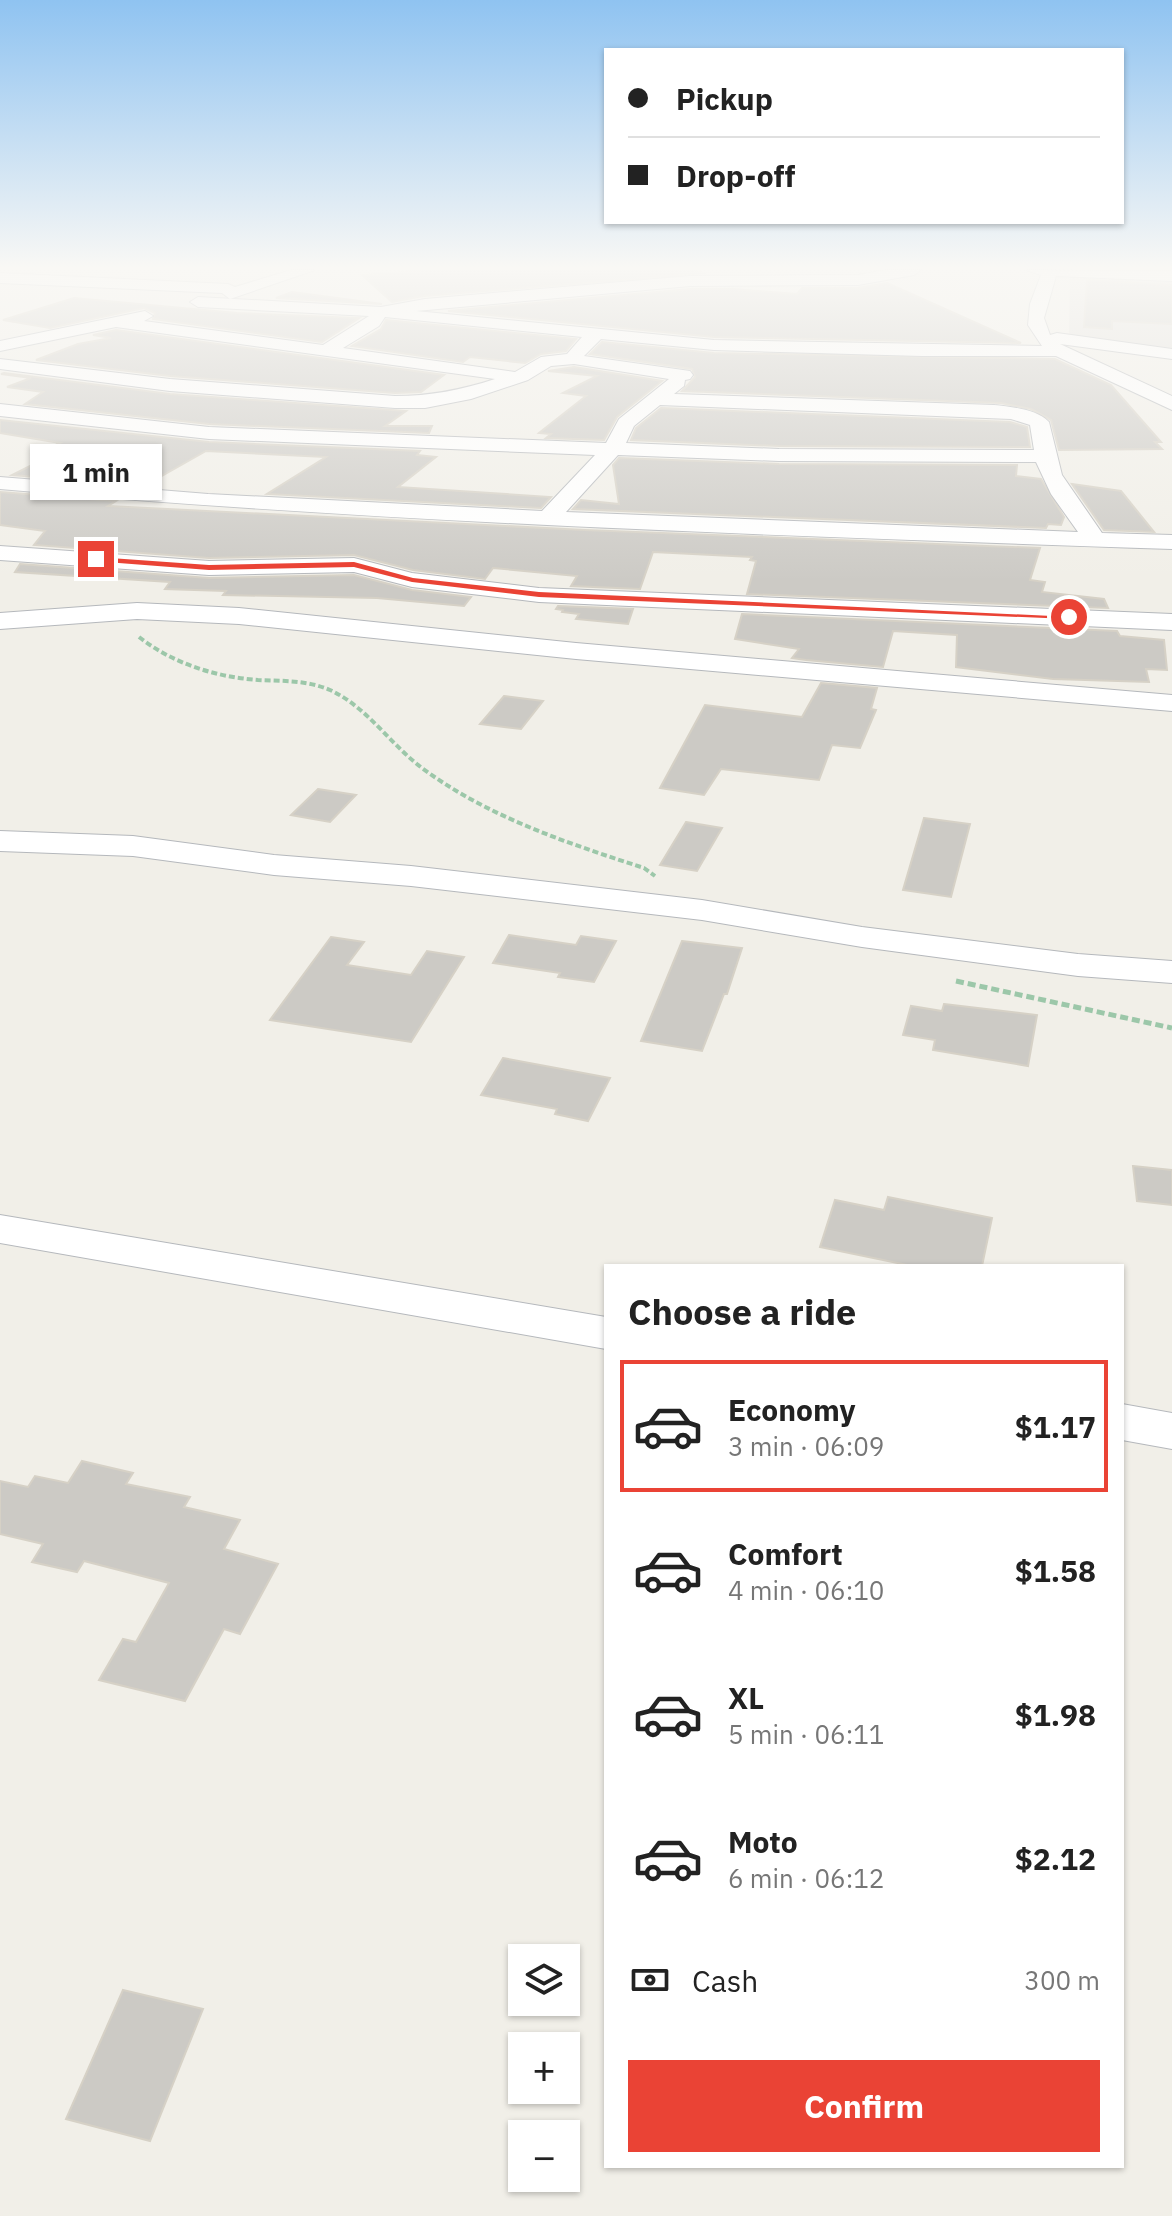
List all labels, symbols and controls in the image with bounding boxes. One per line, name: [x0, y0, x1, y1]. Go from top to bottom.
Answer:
text: Pickup: [676, 79, 773, 118]
text: Drop-off: [676, 156, 795, 195]
callout: 1 min: [30, 443, 162, 499]
text: 1 min: [62, 455, 130, 489]
route end: [78, 541, 114, 577]
route start: [1051, 599, 1087, 635]
text: Choose a ride: [628, 1288, 856, 1335]
icon: car: [632, 1390, 704, 1462]
text: Economy: [728, 1390, 856, 1429]
text: $1.17: [1015, 1407, 1096, 1446]
text: 3 min · 06:09: [728, 1429, 884, 1463]
icon: car: [632, 1534, 704, 1606]
text: Comfort: [728, 1534, 843, 1573]
text: $1.58: [1015, 1551, 1096, 1590]
text: 4 min · 06:10: [728, 1573, 884, 1607]
icon: car: [632, 1678, 704, 1750]
text: XL: [728, 1678, 764, 1717]
text: $1.98: [1015, 1695, 1096, 1734]
text: 5 min · 06:11: [728, 1717, 884, 1751]
icon: car: [632, 1822, 704, 1894]
text: Moto: [728, 1822, 798, 1861]
text: $2.12: [1015, 1839, 1096, 1878]
text: 6 min · 06:12: [728, 1861, 884, 1895]
map controls: [508, 1944, 580, 2192]
button: layers: [508, 1944, 580, 2016]
icon: cash: [628, 1958, 672, 2002]
text: Cash: [692, 1961, 758, 2000]
text: 300 m: [1024, 1963, 1100, 1997]
button: +: [508, 2032, 580, 2104]
button: Confirm: [628, 2060, 1100, 2152]
button: −: [508, 2120, 580, 2192]

